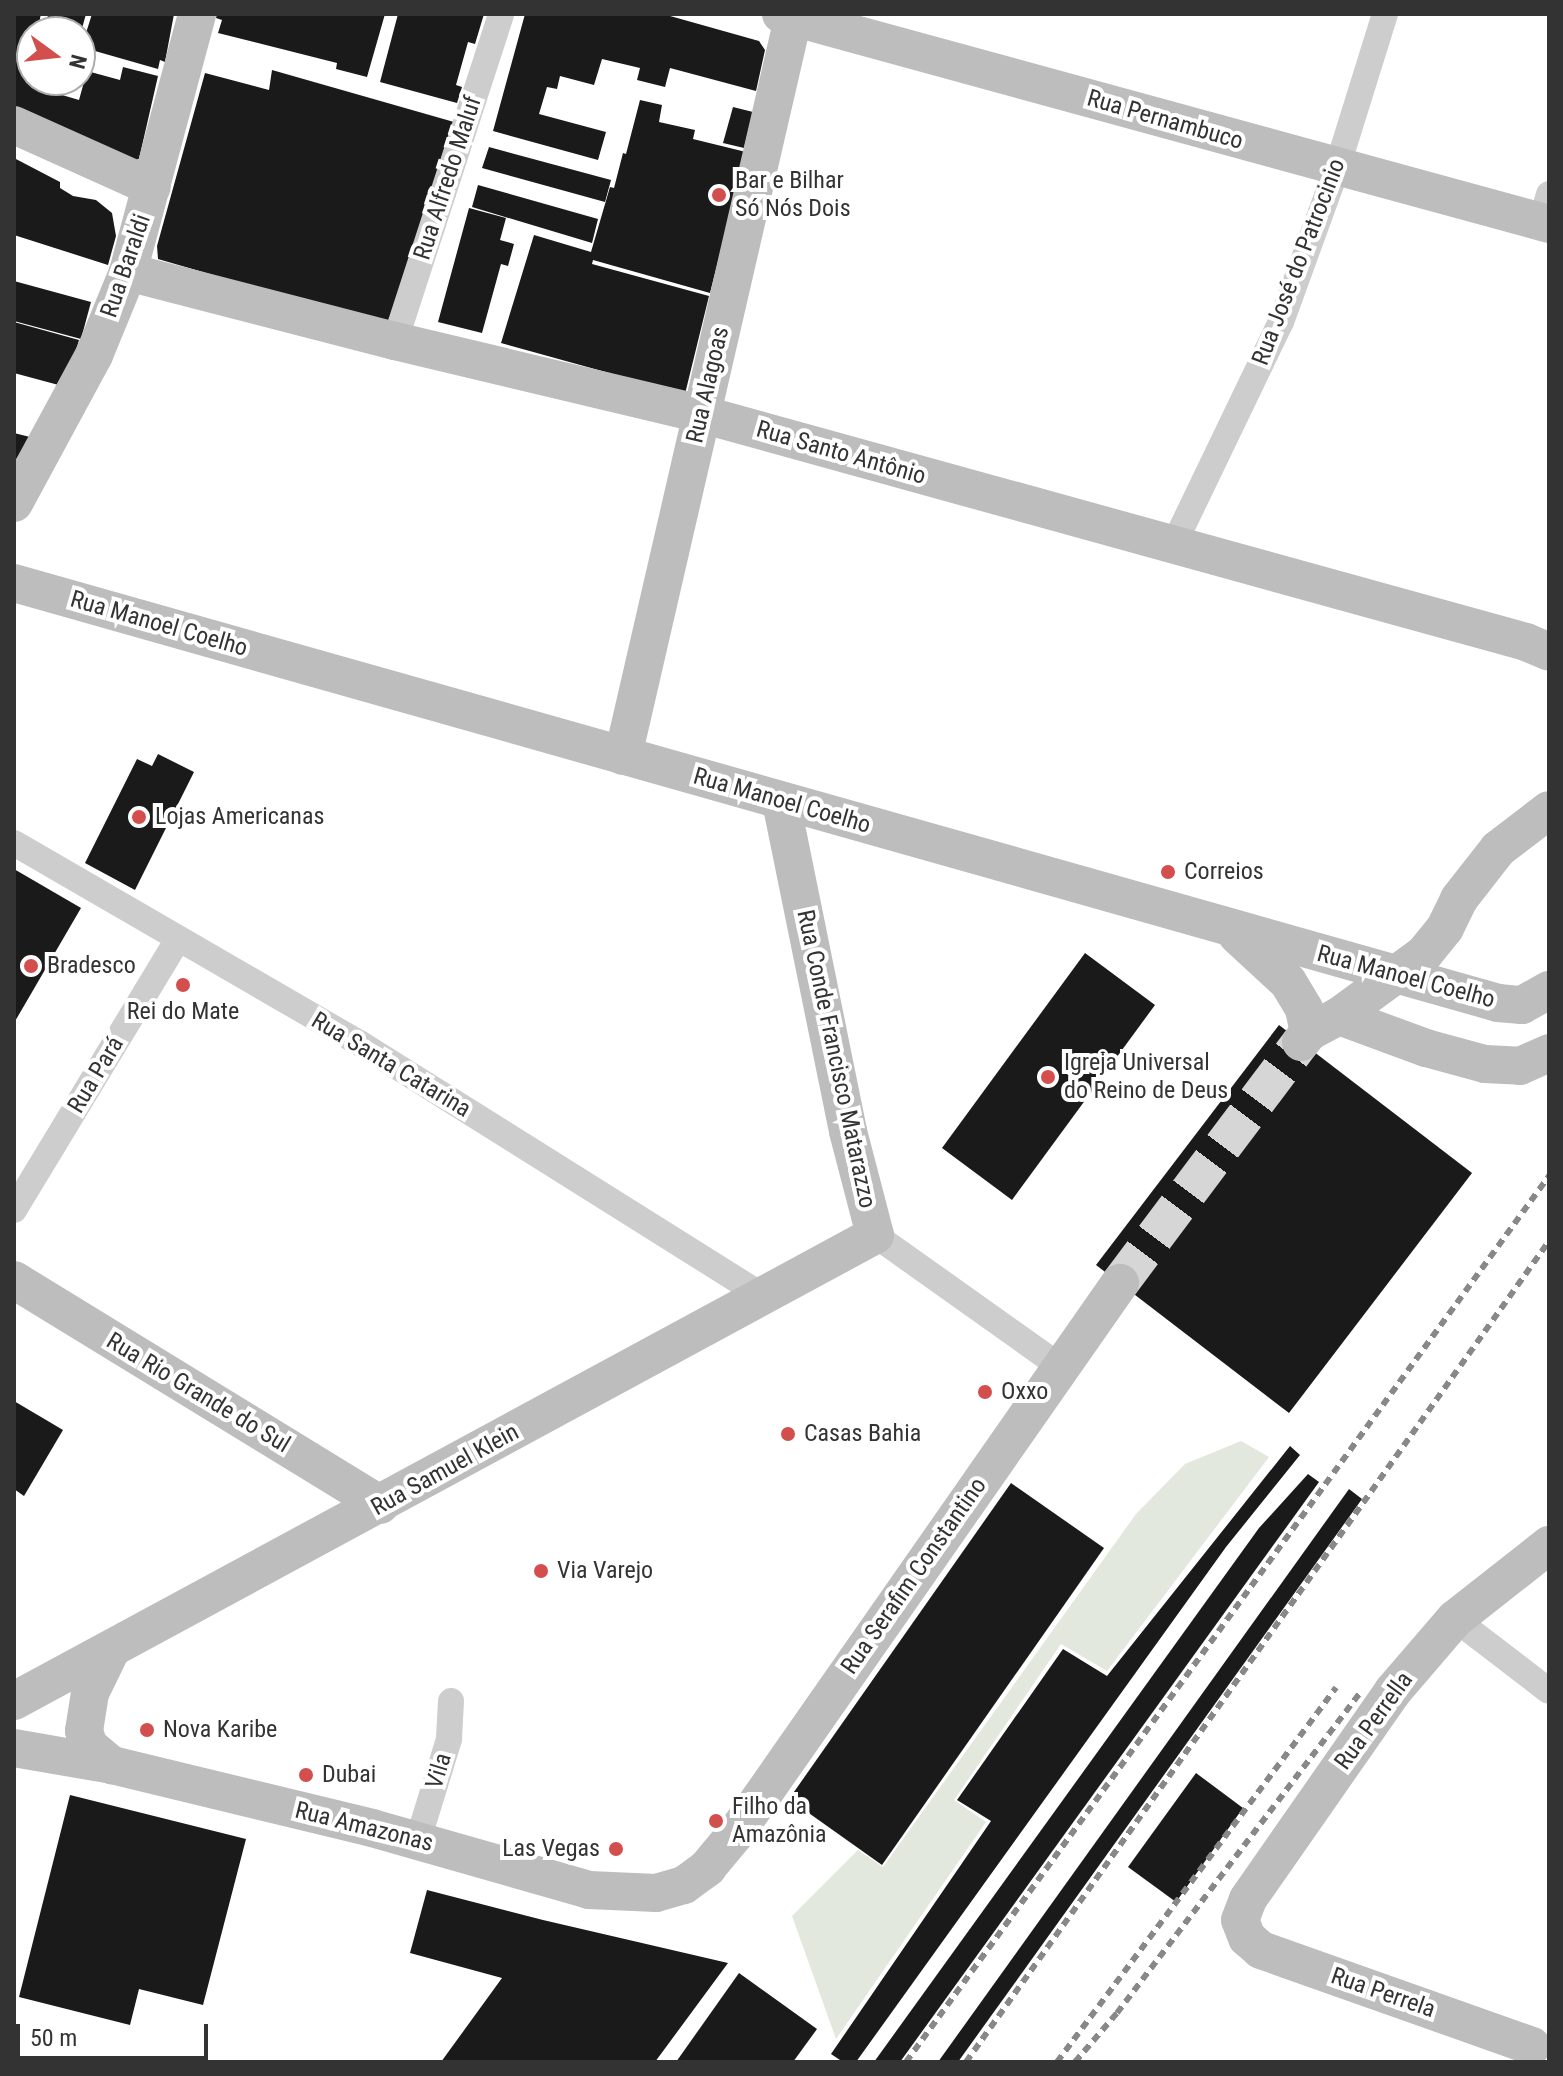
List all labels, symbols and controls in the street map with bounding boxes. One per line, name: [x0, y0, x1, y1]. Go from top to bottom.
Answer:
north arrow: [16, 16, 96, 96]
text: N: [64, 52, 92, 72]
street label: Rua Pernambuco: [1084, 84, 1246, 156]
street label: Rua Alfredo Maluf: [408, 93, 488, 263]
street label: Rua José do Patrocinio: [1246, 155, 1352, 369]
place label: Bar e Bilhar Só Nós Dois: [735, 167, 851, 223]
marker: Bar e Bilhar Só Nós Dois: [710, 186, 728, 204]
street label: Rua Baraldi: [95, 211, 157, 321]
street label: Rua Alagoas: [681, 324, 735, 446]
street label: Rua Santo Antônio: [753, 415, 929, 491]
street label: Rua Manoel Coelho: [67, 585, 251, 663]
street label: Rua Manoel Coelho: [690, 762, 874, 840]
place label: Lojas Americanas: [155, 803, 324, 831]
marker: Lojas Americanas: [130, 808, 148, 826]
place label: Correios: [1184, 858, 1264, 886]
marker: Correios: [1159, 863, 1177, 881]
street label: Rua Conde Francisco Matarazzo: [790, 907, 882, 1211]
street label: Rua Manoel Coelho: [1314, 939, 1498, 1015]
place label: Bradesco: [47, 952, 136, 980]
marker: Bradesco: [22, 957, 40, 975]
marker: Rei do Mate: [174, 976, 192, 994]
place label: Rei do Mate: [127, 998, 239, 1026]
street label: Rua Santa Catarina: [306, 1006, 476, 1124]
street label: Rua Pará: [62, 1031, 130, 1119]
place label: Igreja Universal do Reino de Deus: [1064, 1049, 1228, 1105]
marker: Igreja Universal do Reino de Deus: [1039, 1068, 1057, 1086]
street label: Rua Rio Grande do Sul: [101, 1327, 295, 1459]
place label: Oxxo: [1001, 1378, 1048, 1406]
marker: Oxxo: [976, 1383, 994, 1401]
street label: Rua Samuel Klein: [366, 1418, 524, 1522]
place label: Casas Bahia: [804, 1420, 921, 1448]
marker: Casas Bahia: [779, 1425, 797, 1443]
street label: Rua Serafim Constantino: [835, 1472, 993, 1680]
place label: Via Varejo: [557, 1557, 653, 1585]
marker: Via Varejo: [532, 1562, 550, 1580]
street label: Rua Perrella: [1329, 1666, 1419, 1776]
place label: Nova Karibe: [163, 1716, 277, 1744]
marker: Nova Karibe: [138, 1721, 156, 1739]
street label: Vila: [420, 1750, 458, 1792]
place label: Dubai: [322, 1761, 376, 1789]
marker: Dubai: [297, 1766, 315, 1784]
place label: Filho da Amazônia: [732, 1793, 826, 1849]
street label: Rua Amazonas: [292, 1796, 436, 1858]
marker: Filho da Amazônia: [707, 1812, 725, 1830]
place label: Las Vegas: [502, 1835, 600, 1863]
marker: Las Vegas: [607, 1840, 625, 1858]
street label: Rua Perrela: [1327, 1962, 1439, 2024]
scale bar: [20, 2008, 212, 2058]
text: 50 m: [30, 2024, 77, 2052]

